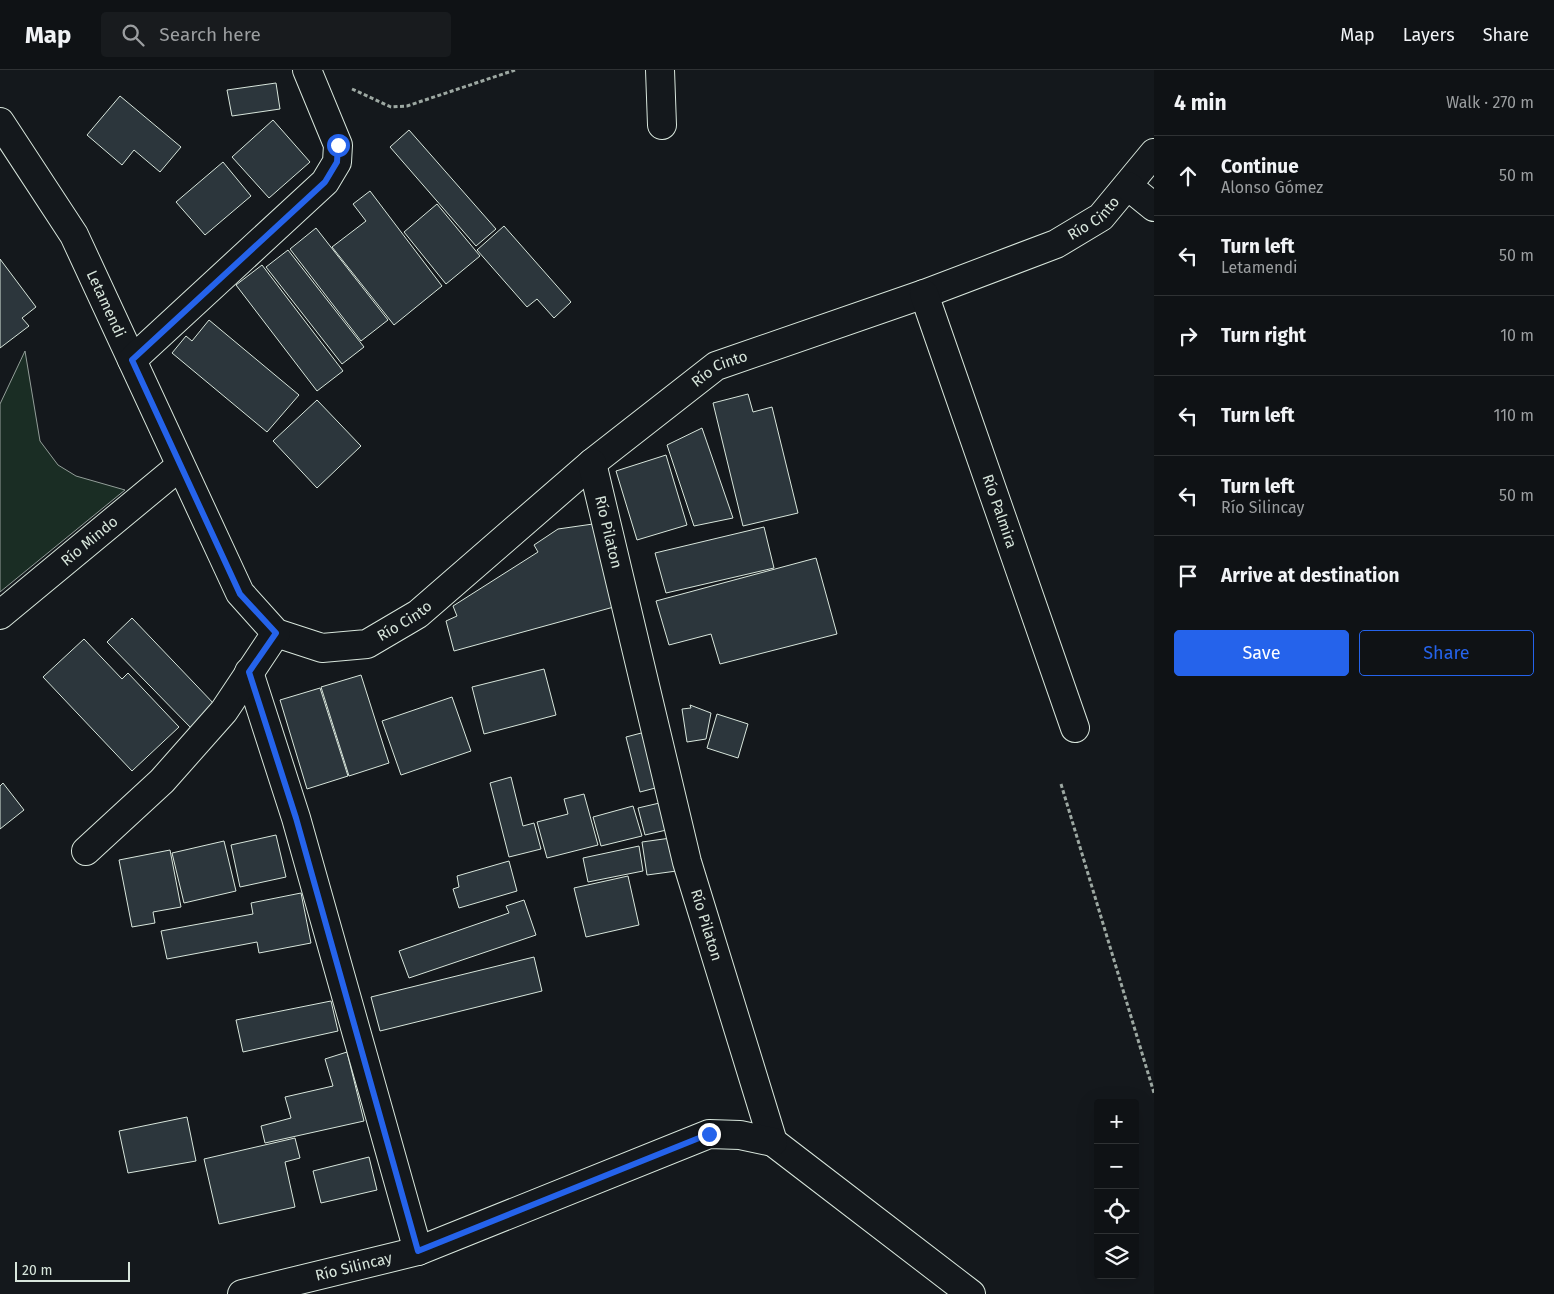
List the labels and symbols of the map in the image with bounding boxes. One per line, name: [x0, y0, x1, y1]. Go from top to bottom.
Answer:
route start: [327, 134, 350, 157]
street label: Río Cinto: [1064, 193, 1123, 244]
street label: Letamendi: [83, 268, 129, 340]
street label: Río Cinto: [688, 347, 750, 391]
street label: Río Palmira: [978, 472, 1021, 551]
street label: Río Pilaton: [591, 494, 626, 570]
street label: Río Mindo: [57, 512, 121, 570]
street label: Río Cinto: [374, 597, 436, 645]
street label: Río Pilaton: [687, 887, 726, 963]
route end: [698, 1123, 721, 1146]
street label: Río Silincay: [314, 1249, 394, 1285]
scale bar: [15, 1259, 130, 1282]

